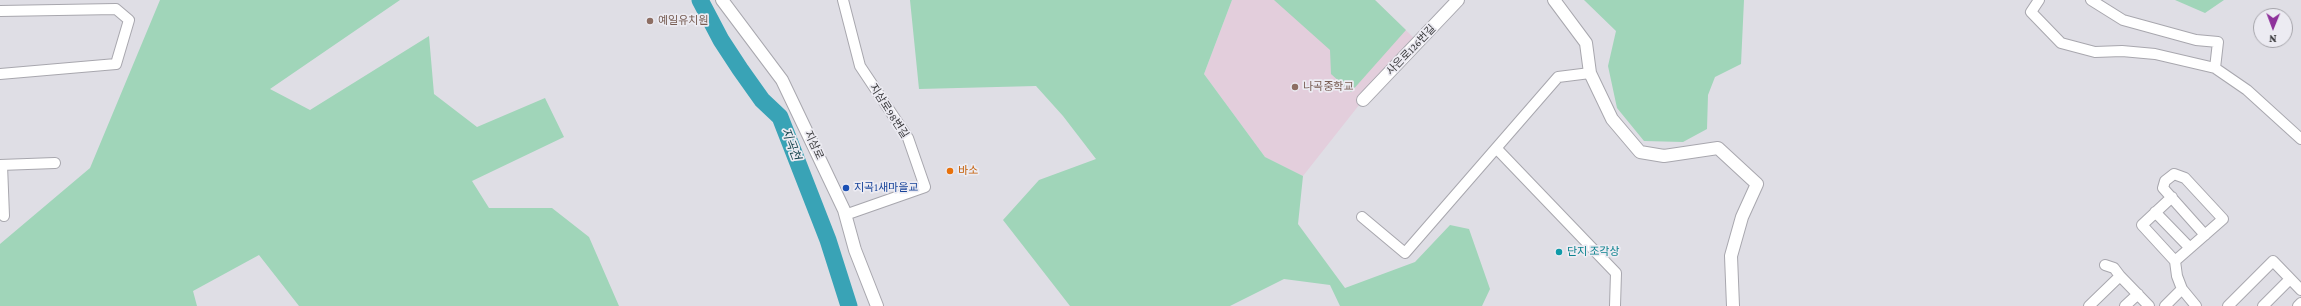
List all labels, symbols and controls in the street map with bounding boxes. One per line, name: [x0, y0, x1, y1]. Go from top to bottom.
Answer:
north arrow: [2253, 8, 2293, 48]
place label: 예일유치원: [658, 14, 709, 28]
marker: 예일유치원: [645, 16, 655, 26]
street label: 사은로126번길: [1384, 22, 1438, 78]
text: N: [2269, 33, 2277, 45]
place label: 나곡중학교: [1303, 80, 1354, 94]
street label: 지삼로98번길: [867, 81, 911, 141]
marker: 나곡중학교: [1290, 82, 1300, 92]
water label: 지곡천: [778, 126, 804, 162]
street label: 지삼로: [802, 128, 826, 162]
place label: 바소: [958, 164, 978, 178]
marker: 바소: [945, 166, 955, 176]
place label: 지곡1새마을교: [854, 181, 918, 195]
marker: 지곡1새마을교: [841, 183, 851, 193]
place label: 단지 조각상: [1567, 245, 1620, 259]
marker: 단지 조각상: [1554, 247, 1564, 257]

